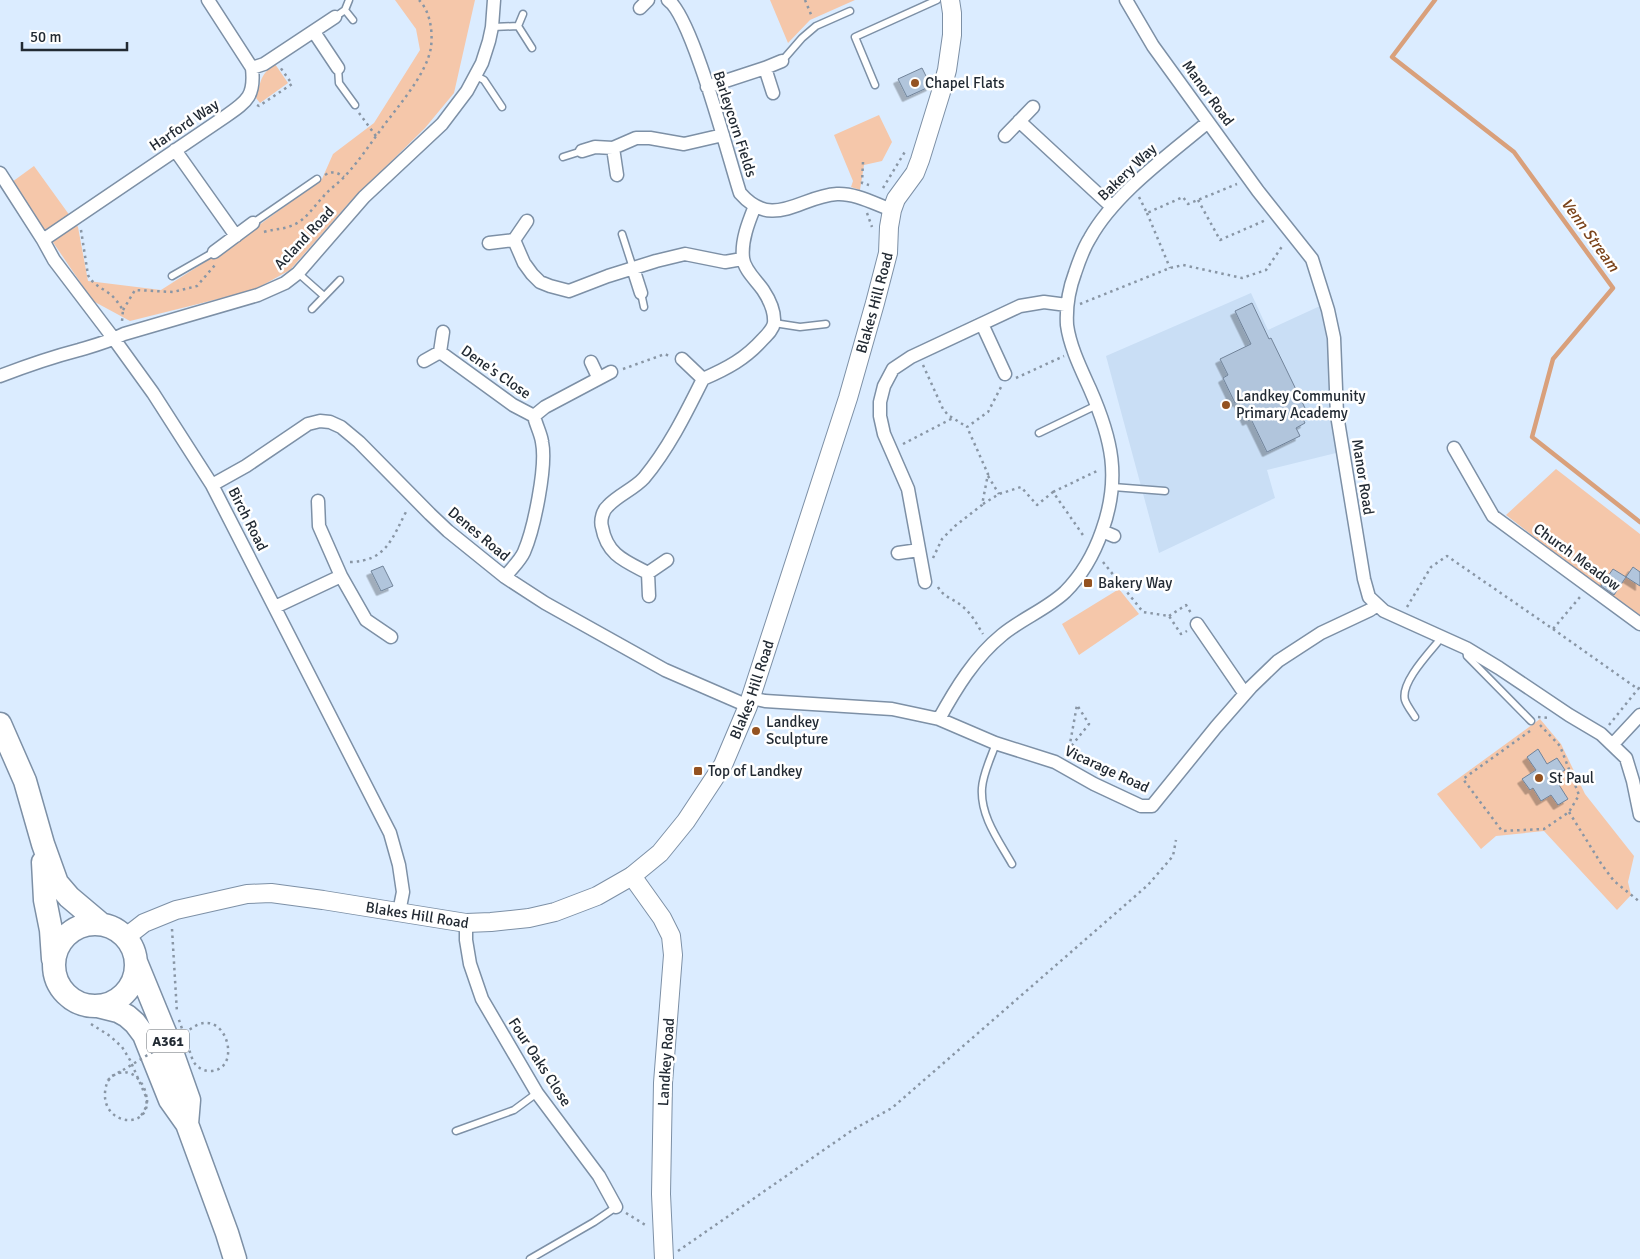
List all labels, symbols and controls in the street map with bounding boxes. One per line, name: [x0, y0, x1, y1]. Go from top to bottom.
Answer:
scale bar: [22, 20, 128, 52]
text: 50 m: [30, 28, 61, 46]
street label: Manor Road: [1178, 57, 1238, 129]
street label: Barleycorn Fields: [709, 69, 761, 180]
place label: Chapel Flats: [925, 74, 1005, 92]
marker: Chapel Flats: [909, 77, 921, 89]
street label: Harford Way: [146, 95, 222, 155]
street label: Bakery Way: [1094, 140, 1160, 204]
water label: Venn Stream: [1557, 194, 1624, 277]
street label: Acland Road: [270, 203, 338, 273]
street label: Blakes Hill Road: [852, 250, 897, 355]
street label: Dene's Close: [458, 341, 534, 403]
place label: Landkey Community Primary Academy: [1236, 387, 1366, 422]
marker: Landkey Community Primary Academy: [1220, 399, 1232, 411]
street label: Manor Road: [1348, 438, 1378, 516]
street label: Birch Road: [224, 484, 272, 554]
street label: Denes Road: [445, 503, 514, 565]
street label: Church Meadow: [1530, 520, 1624, 595]
place label: Bakery Way: [1098, 574, 1172, 592]
marker: Bakery Way: [1082, 577, 1094, 589]
street label: Blakes Hill Road: [726, 638, 778, 742]
place label: Landkey Sculpture: [766, 713, 828, 748]
marker: Landkey Sculpture: [750, 725, 762, 737]
street label: Vicarage Road: [1062, 742, 1152, 796]
place label: Top of Landkey: [708, 762, 802, 780]
marker: Top of Landkey: [692, 765, 704, 777]
place label: St Paul: [1549, 769, 1594, 787]
marker: St Paul: [1533, 772, 1545, 784]
street label: Blakes Hill Road: [364, 898, 470, 932]
street label: Four Oaks Close: [505, 1014, 575, 1110]
street label: Landkey Road: [654, 1017, 678, 1107]
road number: A361: [147, 1030, 189, 1052]

